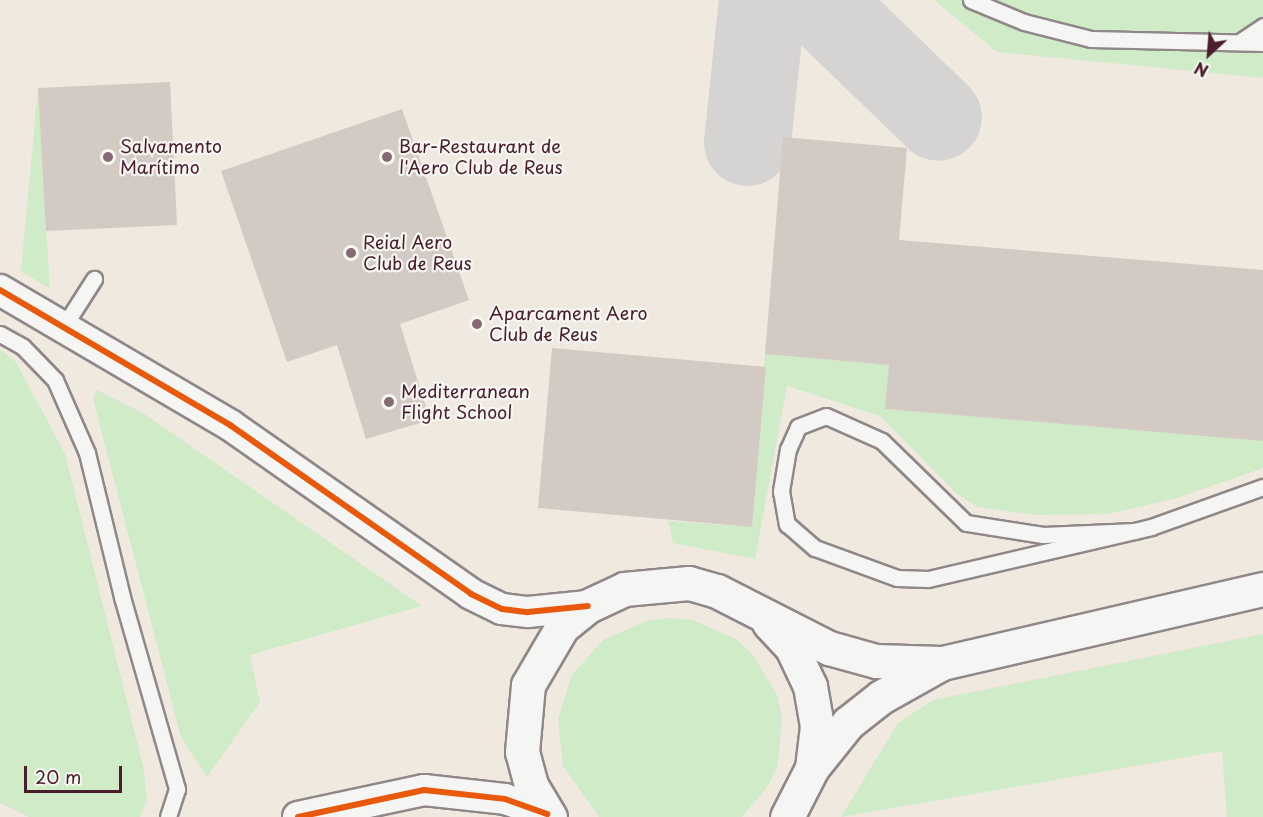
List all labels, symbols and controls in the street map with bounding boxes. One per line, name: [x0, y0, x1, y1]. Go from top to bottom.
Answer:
north arrow: [1179, 24, 1239, 84]
text: N: [1190, 57, 1212, 84]
place label: Salvamento Marítimo: [120, 136, 222, 178]
place label: Bar-Restaurant de l'Aero Club de Reus: [399, 136, 564, 178]
marker: Salvamento Marítimo: [101, 150, 115, 164]
marker: Bar-Restaurant de l'Aero Club de Reus: [380, 150, 394, 164]
place label: Reial Aero Club de Reus: [363, 232, 472, 274]
marker: Reial Aero Club de Reus: [344, 246, 358, 260]
place label: Aparcament Aero Club de Reus: [489, 303, 646, 346]
marker: Aparcament Aero Club de Reus: [470, 317, 484, 331]
place label: Mediterranean Flight School: [401, 381, 530, 424]
marker: Mediterranean Flight School: [382, 395, 396, 409]
scale bar: [27, 754, 124, 792]
text: 20 m: [35, 763, 81, 790]

